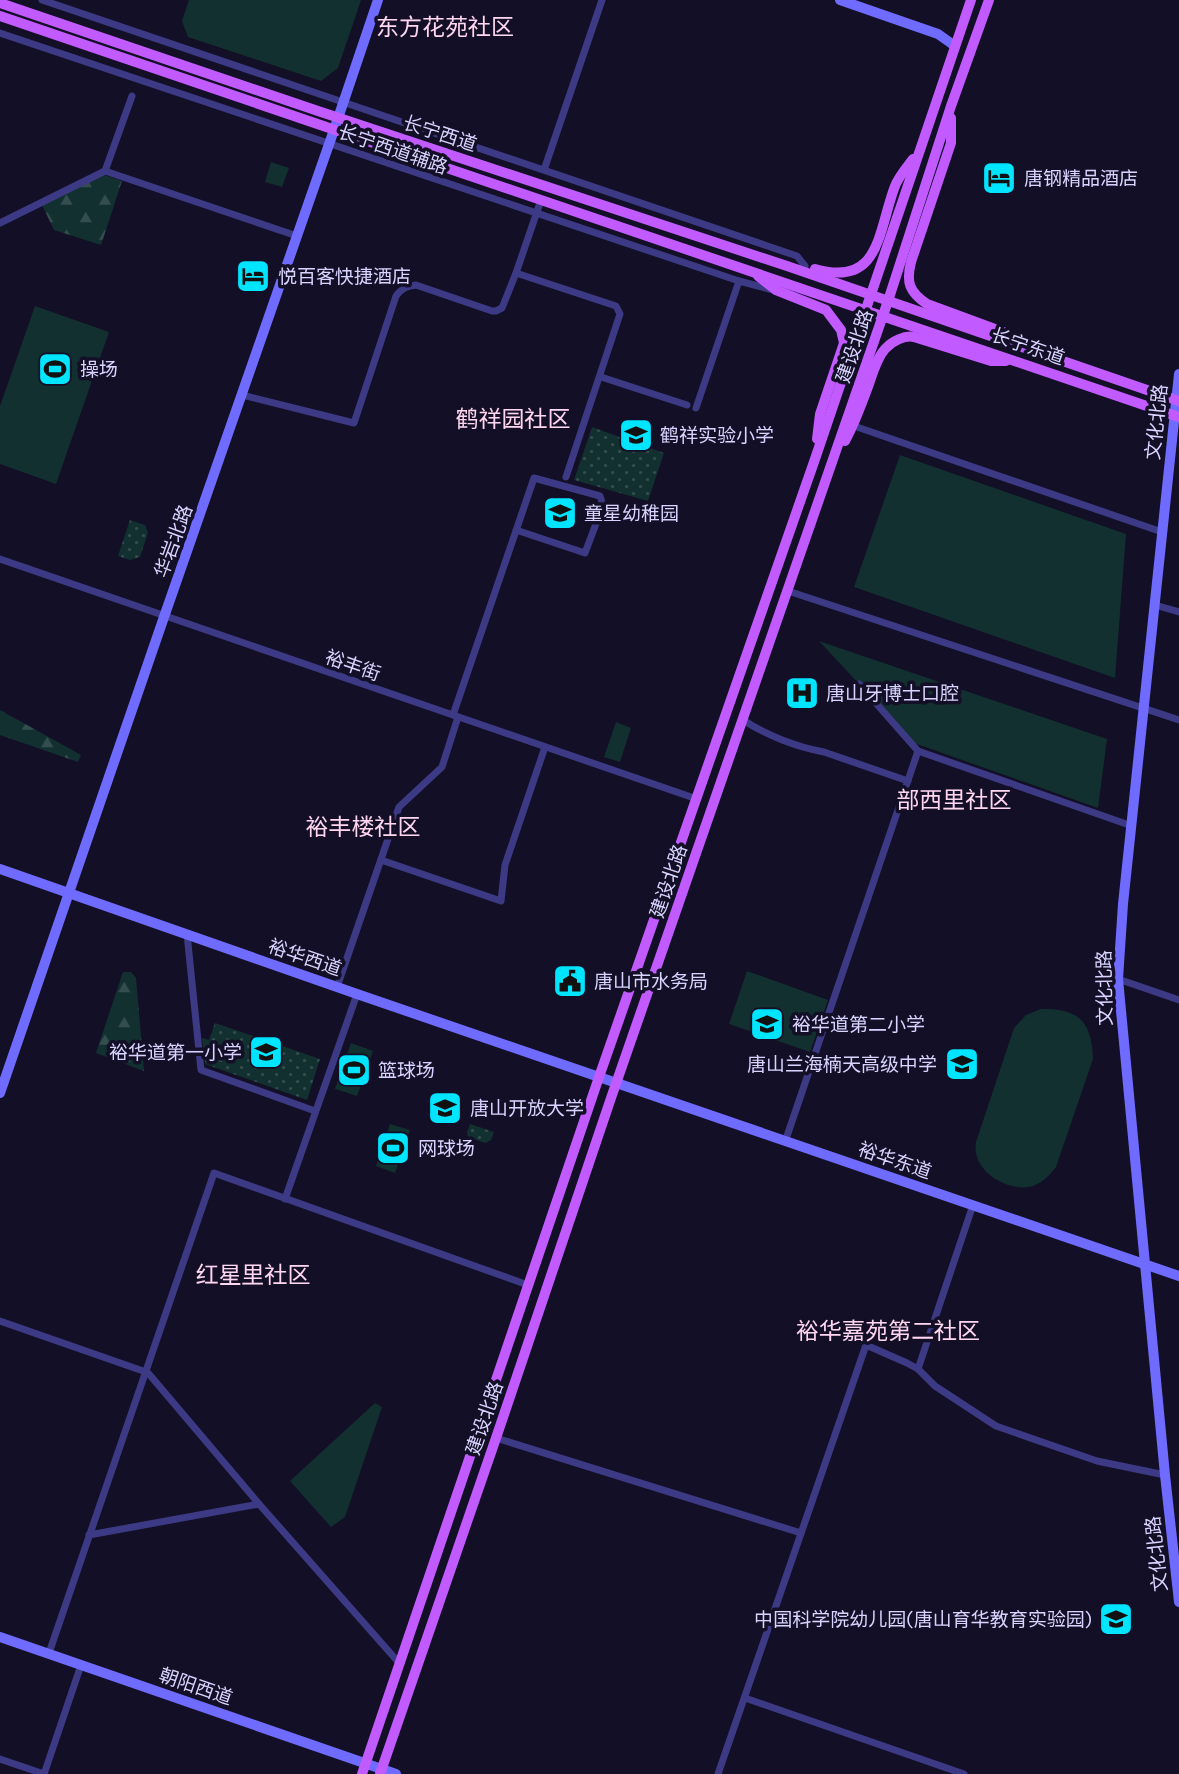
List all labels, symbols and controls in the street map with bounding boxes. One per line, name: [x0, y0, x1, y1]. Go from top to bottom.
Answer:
district label: 东方花苑社区: [376, 12, 514, 40]
street label: 长宁西道: [400, 110, 480, 155]
street label: 长宁西道辅路: [336, 119, 451, 178]
hotel icon: 唐钢精品酒店: [980, 159, 1018, 197]
place label: 唐钢精品酒店: [1024, 166, 1138, 189]
hotel icon: 悦百客快捷酒店: [234, 257, 272, 295]
place label: 悦百客快捷酒店: [278, 264, 411, 287]
street label: 建设北路: [830, 306, 877, 386]
street label: 长宁东道: [988, 322, 1068, 369]
sports icon: 操场: [36, 350, 74, 388]
place label: 操场: [80, 357, 118, 380]
street label: 文化北路: [1140, 383, 1171, 461]
district label: 鹤祥园社区: [456, 404, 571, 432]
school or university icon: 鹤祥实验小学: [617, 416, 655, 454]
place label: 鹤祥实验小学: [660, 423, 774, 446]
school or university icon: 童星幼稚园: [541, 494, 579, 532]
street label: 华岩北路: [149, 501, 196, 580]
place label: 童星幼稚园: [584, 501, 679, 524]
street label: 裕丰街: [322, 644, 384, 685]
hospital icon: 唐山牙博士口腔: [783, 674, 821, 712]
place label: 唐山牙博士口腔: [826, 681, 959, 704]
district label: 部西里社区: [897, 785, 1012, 813]
district label: 裕丰楼社区: [306, 812, 421, 840]
street label: 建设北路: [644, 841, 691, 921]
street label: 裕华西道: [265, 933, 345, 980]
street label: 文化北路: [1091, 950, 1116, 1026]
public building icon: 唐山市水务局: [551, 962, 589, 1000]
place label: 唐山市水务局: [594, 969, 708, 992]
school or university icon: 裕华道第二小学: [748, 1005, 786, 1043]
place label: 裕华道第二小学: [792, 1012, 925, 1035]
school or university icon: 裕华道第一小学: [247, 1033, 285, 1071]
place label: 裕华道第一小学: [109, 1040, 242, 1063]
school or university icon: 唐山兰海楠天高级中学: [943, 1045, 981, 1083]
sports icon: 篮球场: [335, 1051, 373, 1089]
place label: 唐山兰海楠天高级中学: [747, 1052, 937, 1075]
place label: 篮球场: [378, 1058, 435, 1081]
school or university icon: 唐山开放大学: [426, 1089, 464, 1127]
place label: 唐山开放大学: [470, 1096, 584, 1119]
sports icon: 网球场: [374, 1129, 412, 1167]
place label: 网球场: [418, 1136, 475, 1159]
street label: 裕华东道: [855, 1136, 935, 1183]
district label: 红星里社区: [196, 1260, 311, 1288]
district label: 裕华嘉苑第二社区: [796, 1316, 980, 1344]
street label: 建设北路: [460, 1378, 507, 1458]
street label: 文化北路: [1140, 1515, 1171, 1593]
school or university icon: 中国科学院幼儿园(唐山育华教育实验园): [1097, 1600, 1135, 1638]
place label: 中国科学院幼儿园(唐山育华教育实验园): [754, 1607, 1092, 1630]
street label: 朝阳西道: [156, 1662, 236, 1709]

